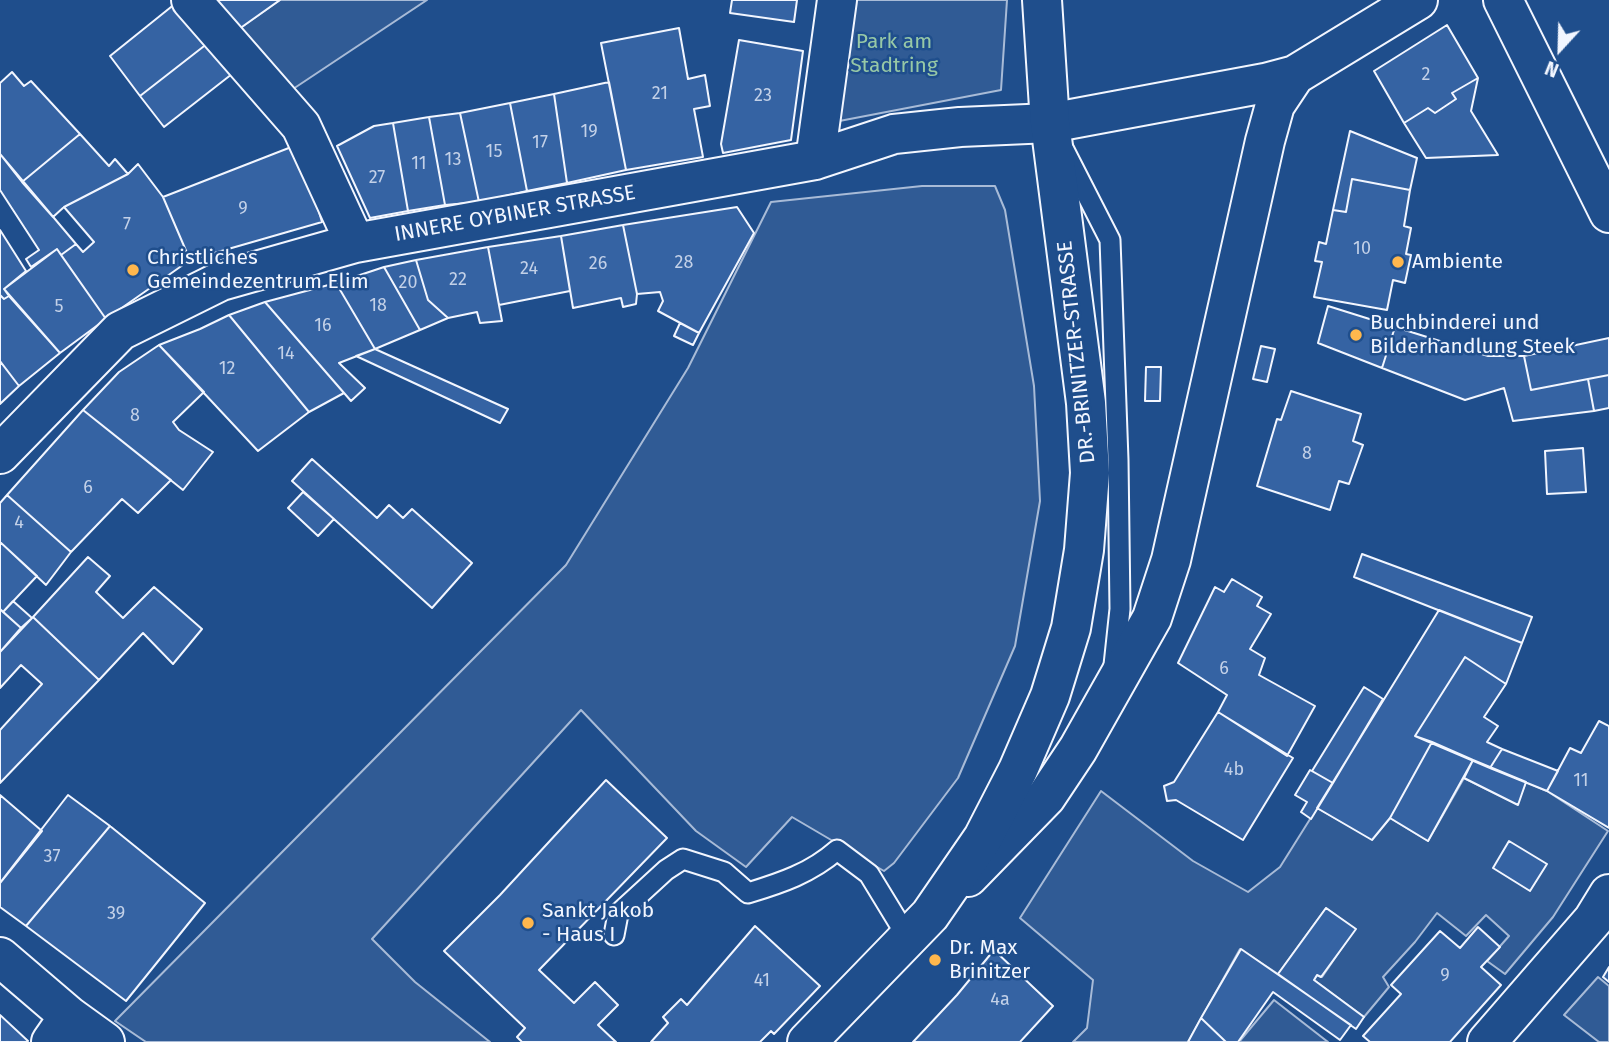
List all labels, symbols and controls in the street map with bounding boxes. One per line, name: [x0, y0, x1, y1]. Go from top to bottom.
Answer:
north arrow: [1525, 14, 1595, 84]
park label: Park am Stadtring: [850, 29, 938, 79]
text: N: [1542, 56, 1562, 82]
house number: 2: [1422, 64, 1430, 86]
house number: 21: [652, 83, 668, 105]
house number: 23: [754, 85, 772, 107]
house number: 19: [580, 121, 598, 143]
house number: 17: [532, 132, 548, 154]
house number: 15: [486, 141, 502, 163]
house number: 13: [445, 149, 461, 171]
house number: 11: [411, 153, 427, 175]
house number: 27: [369, 167, 385, 189]
street label: INNERE OYBINER STRASSE: [393, 180, 637, 248]
house number: 9: [238, 198, 248, 220]
house number: 7: [123, 214, 131, 236]
house number: 10: [1353, 238, 1371, 260]
street label: DR.-BRINITZER-STRASSE: [1053, 239, 1101, 465]
place label: Christliches Gemeindezentrum Elim: [147, 245, 369, 295]
place label: Ambiente: [1412, 249, 1503, 275]
house number: 28: [675, 252, 693, 274]
house number: 26: [589, 253, 607, 275]
marker: Ambiente: [1390, 254, 1406, 270]
house number: 24: [520, 258, 538, 280]
marker: Christliches Gemeindezentrum Elim: [125, 262, 141, 278]
house number: 22: [449, 269, 467, 291]
house number: 20: [399, 272, 417, 294]
house number: 18: [369, 295, 387, 317]
house number: 5: [54, 296, 64, 318]
place label: Buchbinderei und Bilderhandlung Steek: [1370, 310, 1575, 360]
house number: 16: [314, 315, 332, 337]
marker: Buchbinderei und Bilderhandlung Steek: [1348, 327, 1364, 343]
house number: 14: [277, 343, 295, 365]
house number: 12: [219, 358, 235, 380]
house number: 8: [130, 405, 140, 427]
house number: 8: [1302, 443, 1312, 465]
house number: 6: [83, 477, 93, 499]
house number: 4: [14, 512, 24, 534]
house number: 6: [1219, 658, 1229, 680]
house number: 4b: [1224, 759, 1244, 781]
house number: 11: [1573, 770, 1589, 792]
house number: 37: [44, 846, 60, 868]
place label: Sankt Jakob - Haus I: [542, 898, 654, 948]
house number: 39: [107, 903, 125, 925]
marker: Sankt Jakob - Haus I: [520, 915, 536, 931]
place label: Dr. Max Brinitzer: [949, 935, 1030, 985]
marker: Dr. Max Brinitzer: [927, 952, 943, 968]
house number: 9: [1440, 965, 1450, 987]
house number: 41: [754, 970, 770, 992]
house number: 4a: [990, 989, 1010, 1011]

